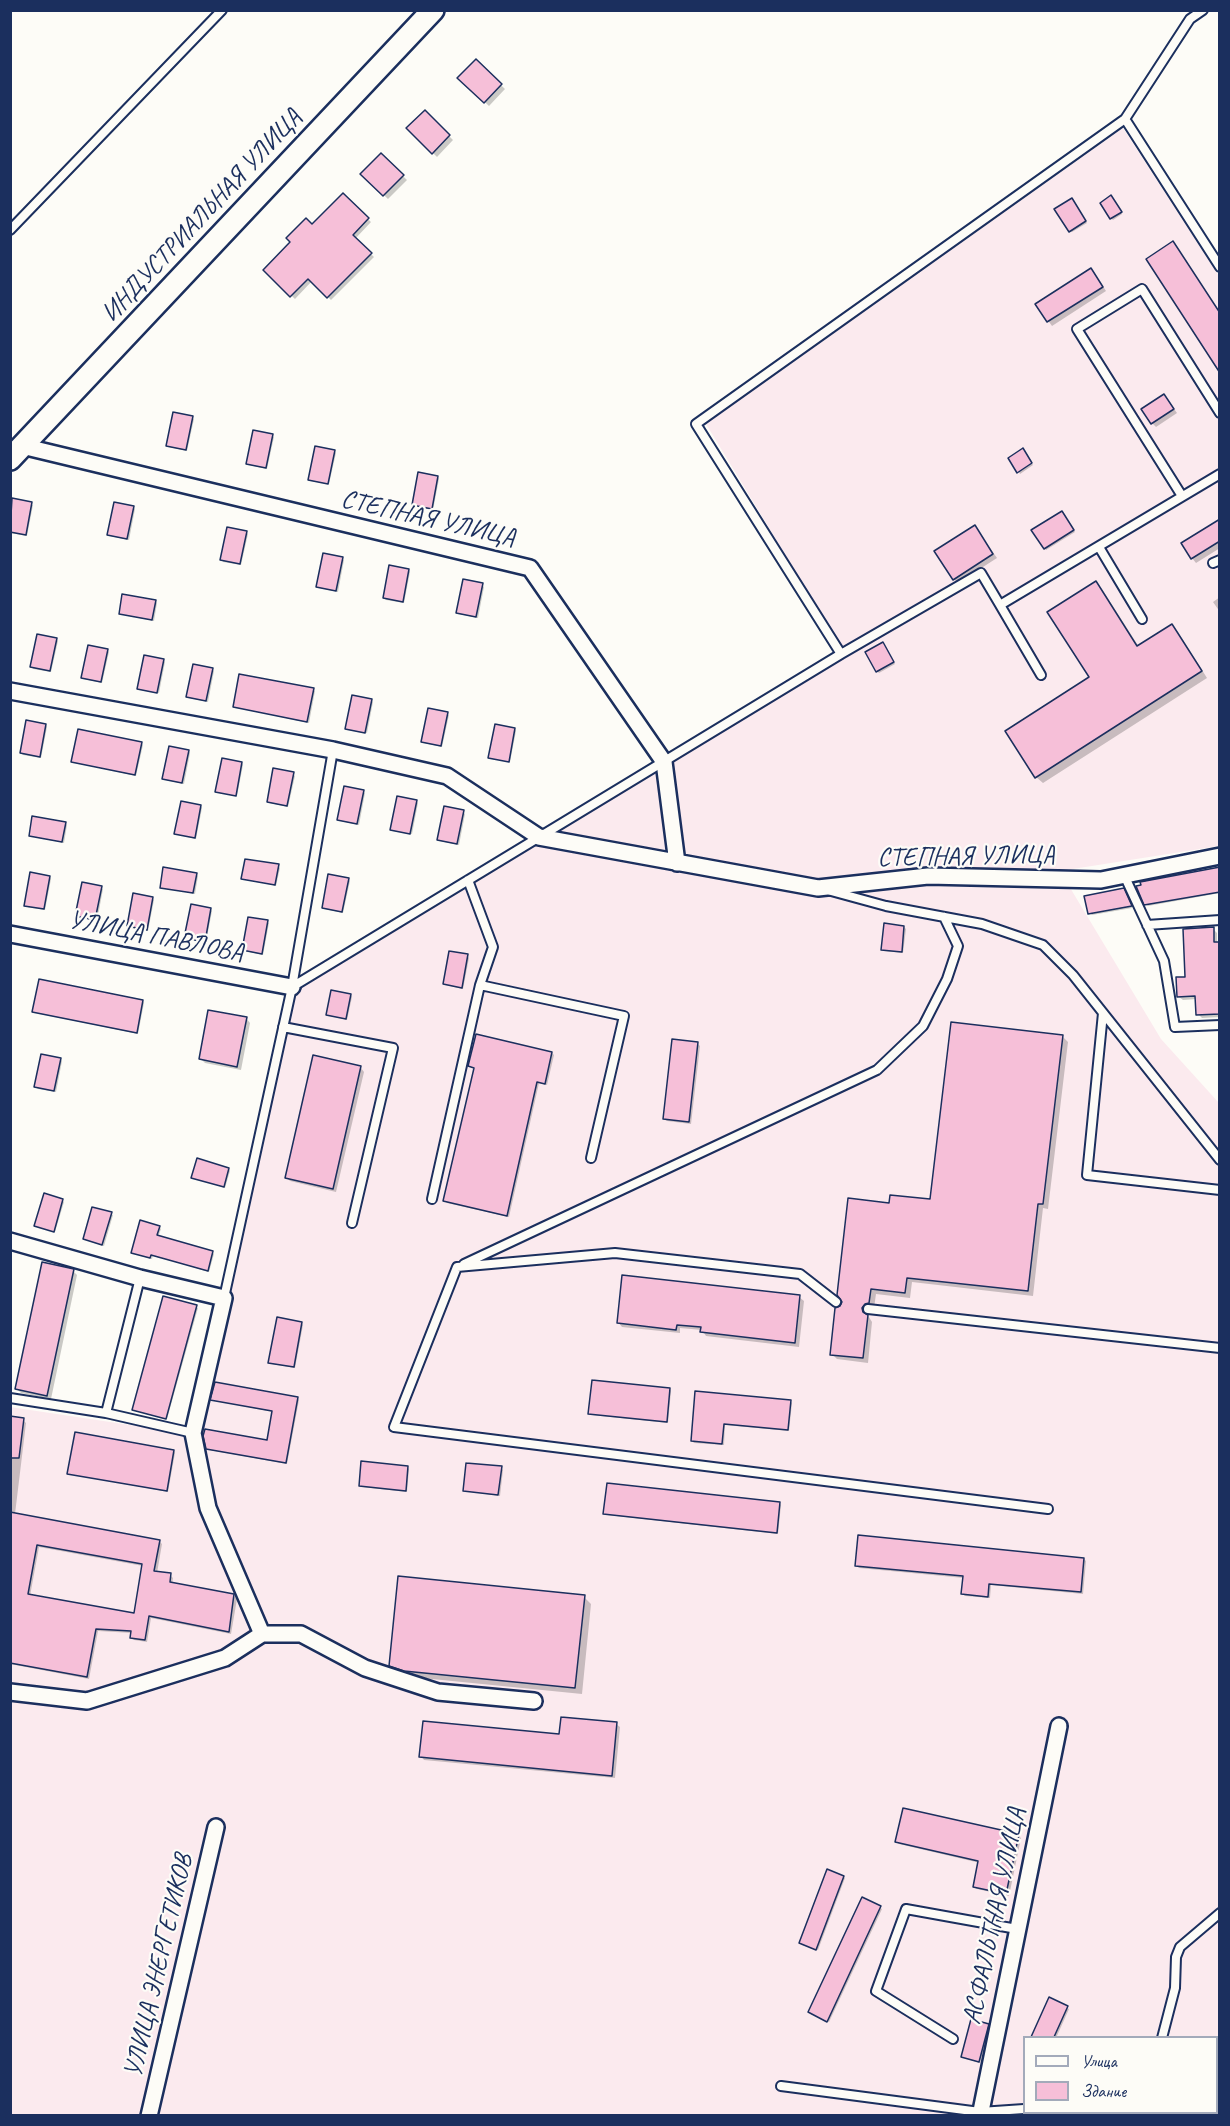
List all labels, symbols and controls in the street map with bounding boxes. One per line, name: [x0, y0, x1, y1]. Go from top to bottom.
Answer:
street label: ИНДУСТРИАЛЬНАЯ УЛИЦА: [95, 103, 309, 329]
street label: СТЕПНАЯ УЛИЦА: [338, 484, 518, 554]
street label: СТЕПНАЯ УЛИЦА: [877, 840, 1055, 874]
street label: УЛИЦА ПАВЛОВА: [66, 905, 246, 969]
street label: АСФАЛЬТНАЯ УЛИЦА: [957, 1805, 1033, 2027]
street label: УЛИЦА ЭНЕРГЕТИКОВ: [118, 1852, 200, 2080]
legend: [1023, 2036, 1218, 2114]
text: Улица: [1081, 2050, 1117, 2072]
text: Здание: [1081, 2080, 1126, 2102]

